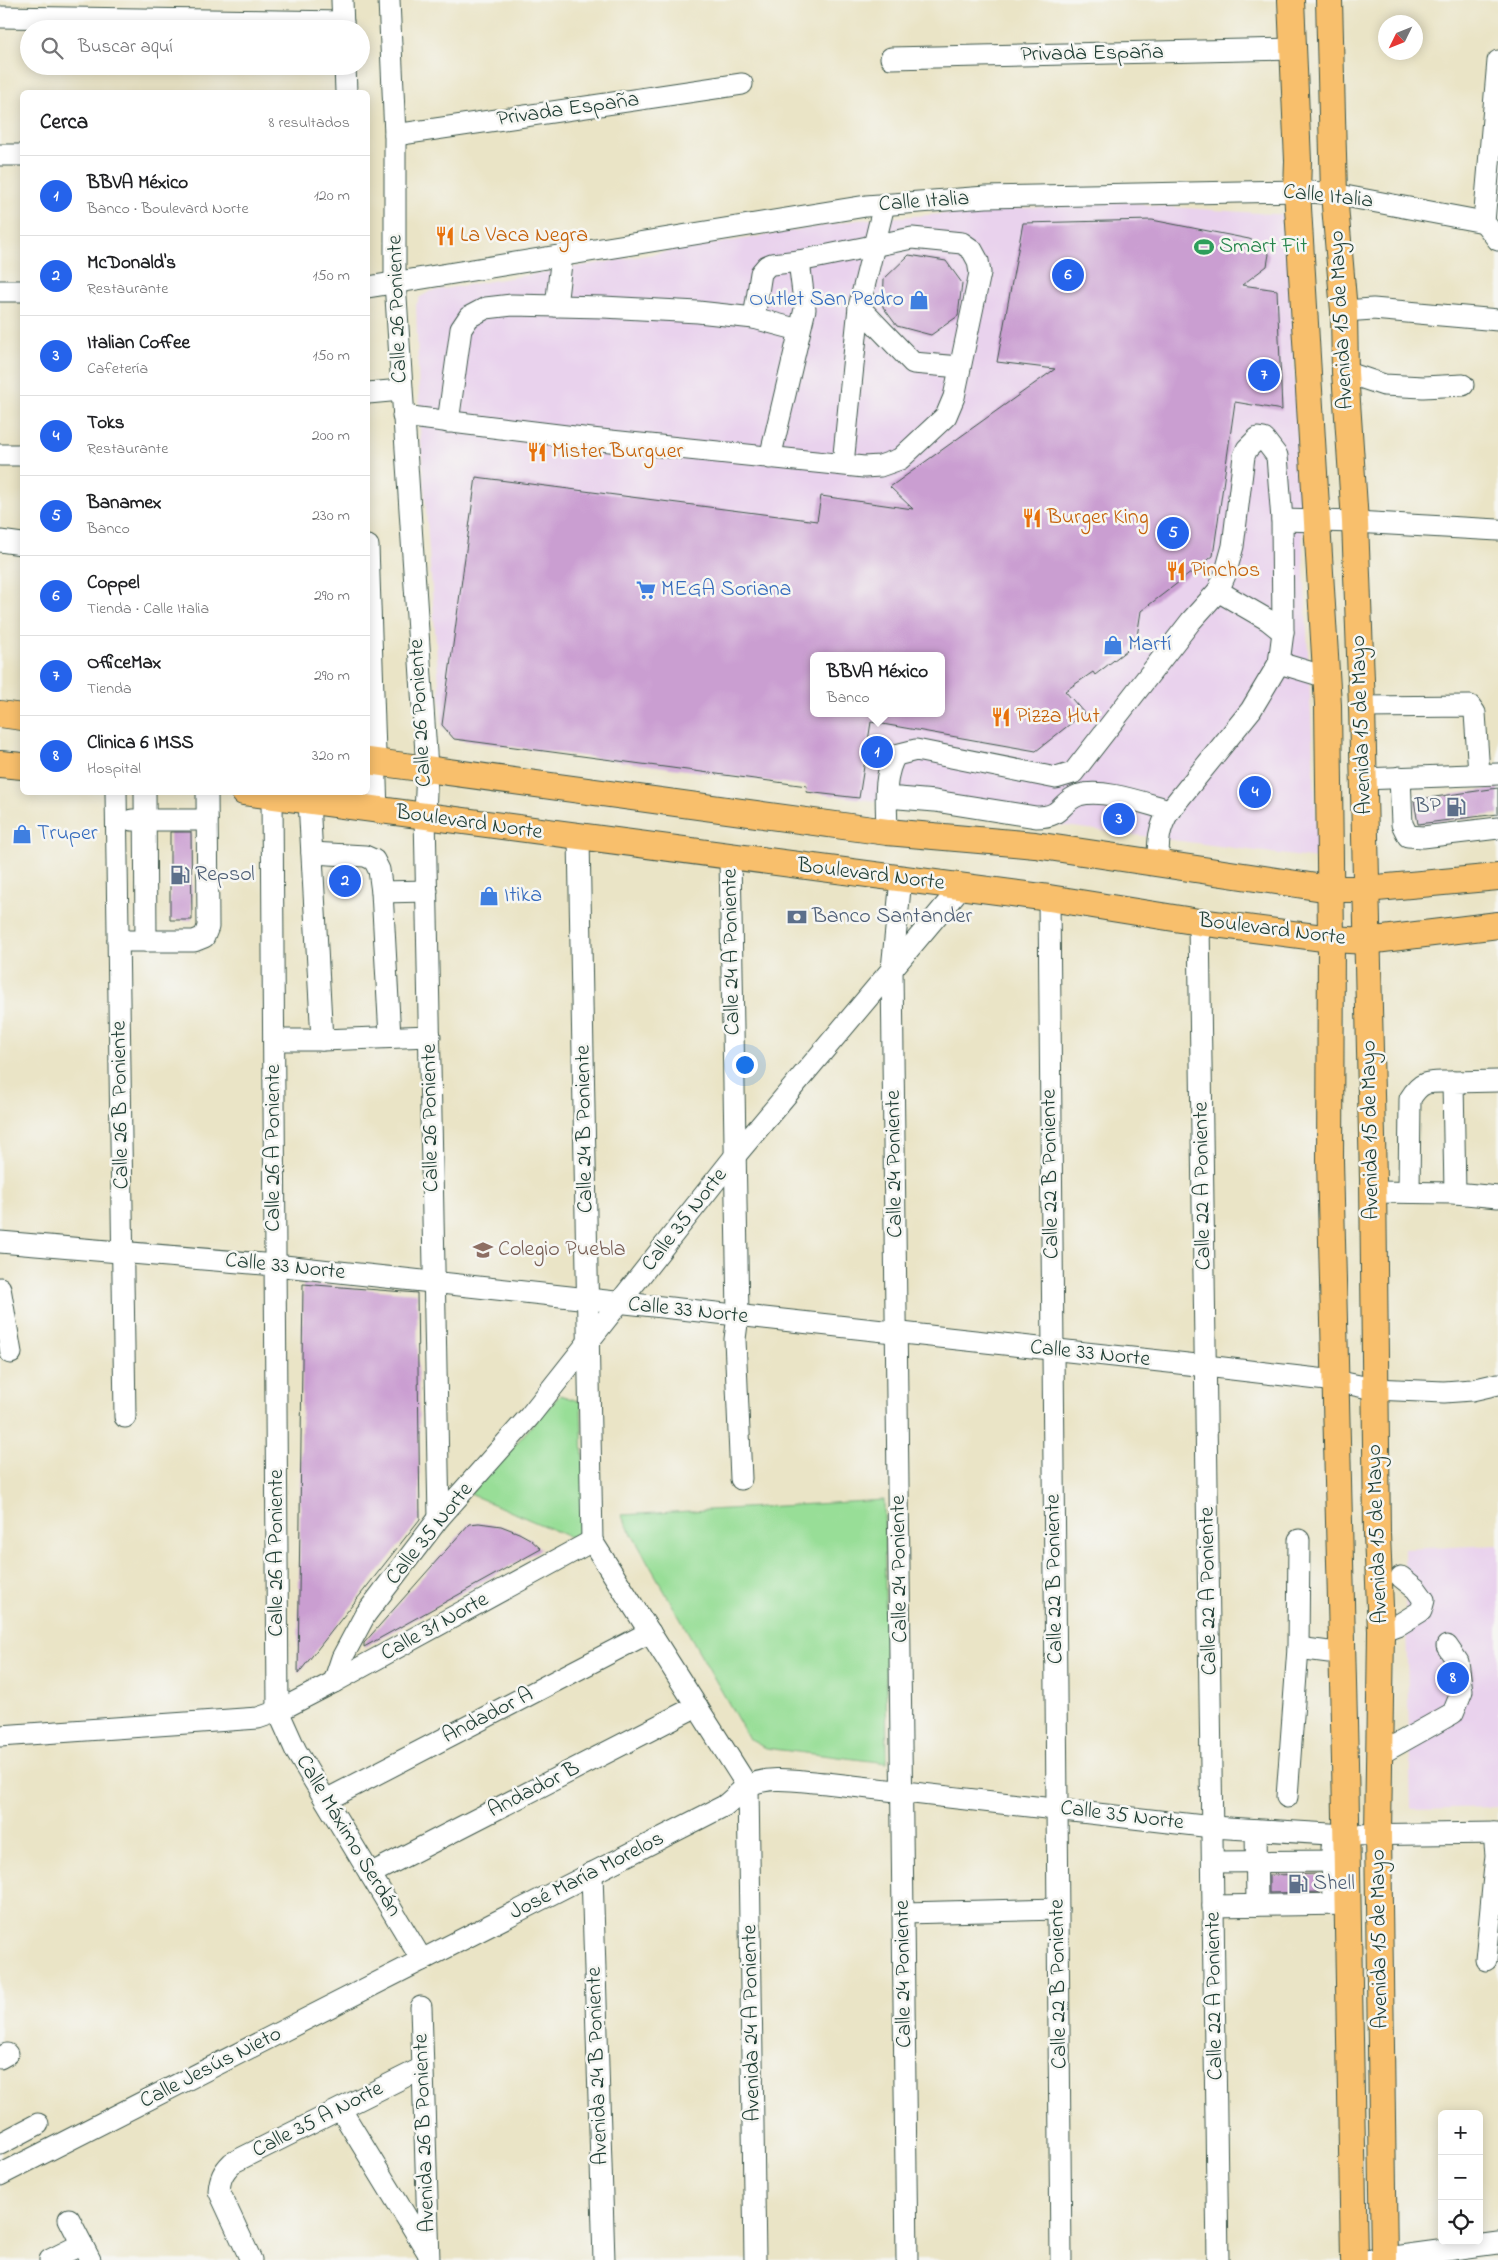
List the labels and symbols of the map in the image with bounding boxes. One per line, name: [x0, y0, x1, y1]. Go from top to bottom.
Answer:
north arrow: [1378, 15, 1423, 60]
street label: Privada España: [1020, 37, 1164, 71]
street label: Privada España: [495, 84, 641, 136]
street label: Calle Italia: [1281, 176, 1375, 218]
street label: Calle Italia: [878, 183, 970, 221]
place label: La Vaca Negra: [460, 220, 588, 253]
restaurant icon: La Vaca Negra: [434, 225, 456, 247]
street label: Avenida 15 de Mayo: [1321, 229, 1364, 410]
place label: Smart Fit: [1219, 231, 1308, 263]
street label: Calle 26 Poniente: [379, 234, 417, 384]
sports icon: Smart Fit: [1193, 236, 1215, 258]
pin: 6: [1052, 256, 1084, 294]
place label: Outlet San Pedro: [749, 284, 904, 316]
shop icon: Outlet San Pedro: [908, 289, 930, 311]
pin: 7: [1248, 356, 1280, 394]
place label: Mister Burguer: [552, 436, 683, 469]
restaurant icon: Mister Burguer: [526, 441, 548, 463]
place label: Burger King: [1046, 502, 1149, 535]
restaurant icon: Burger King: [1021, 507, 1043, 529]
pin: 5: [1157, 514, 1189, 552]
place label: Pinchos: [1191, 555, 1260, 587]
restaurant icon: Pinchos: [1165, 560, 1187, 582]
place label: MEGA Soriana: [661, 574, 791, 606]
supermarket icon: MEGA Soriana: [635, 579, 657, 601]
place label: Martí: [1128, 629, 1171, 661]
shop icon: Martí: [1102, 634, 1124, 656]
street label: Avenida 15 de Mayo: [1343, 635, 1382, 815]
street label: Calle 26 Poniente: [401, 638, 441, 788]
place label: Pizza Hut: [1016, 701, 1100, 733]
restaurant icon: Pizza Hut: [990, 706, 1012, 728]
pin: 1: [861, 733, 893, 771]
pin: 4: [1239, 773, 1271, 811]
place label: BP: [1414, 791, 1442, 823]
fuel station icon: BP: [1445, 796, 1467, 818]
street label: Boulevard Norte: [393, 797, 545, 849]
pin: 3: [1103, 800, 1135, 838]
place label: Truper: [37, 818, 98, 850]
shop icon: Truper: [11, 823, 33, 845]
street label: Boulevard Norte: [795, 850, 946, 900]
place label: Repsol: [195, 859, 255, 891]
pin: 2: [329, 862, 361, 900]
fuel station icon: Repsol: [169, 864, 191, 886]
street label: Calle 24 A Poniente: [715, 868, 749, 1036]
place label: Itika: [504, 880, 542, 912]
shop icon: Itika: [478, 885, 500, 907]
place label: Banco Santander: [811, 901, 972, 933]
street label: Boulevard Norte: [1196, 905, 1347, 955]
bank icon: Banco Santander: [786, 906, 808, 928]
street label: Calle 26 B Poniente: [104, 1020, 138, 1190]
street label: Avenida 15 de Mayo: [1353, 1040, 1390, 1220]
street label: Calle 26 Poniente: [414, 1043, 448, 1192]
street label: Calle 24 B Poniente: [568, 1045, 602, 1213]
your location: [732, 1052, 758, 1078]
street label: Calle 26 A Poniente: [258, 1064, 290, 1232]
street label: Calle 22 B Poniente: [1034, 1089, 1068, 1259]
street label: Calle 24 Poniente: [878, 1090, 912, 1238]
street label: Calle 22 A Poniente: [1186, 1101, 1220, 1271]
street label: Calle 35 Norte: [634, 1161, 736, 1279]
place label: Colegio Puebla: [498, 1234, 626, 1267]
school or university icon: Colegio Puebla: [472, 1239, 494, 1261]
street label: Calle 33 Norte: [223, 1245, 347, 1289]
street label: Calle 33 Norte: [626, 1289, 750, 1333]
street label: Calle 33 Norte: [1028, 1332, 1152, 1376]
street label: Avenida 15 de Mayo: [1359, 1444, 1398, 1624]
street label: Calle 26 A Poniente: [261, 1469, 293, 1637]
street label: Calle 35 Norte: [378, 1476, 482, 1592]
street label: Calle 22 B Poniente: [1038, 1494, 1072, 1664]
street label: Calle 24 Poniente: [883, 1495, 917, 1643]
street label: Calle 22 A Poniente: [1192, 1506, 1226, 1676]
street label: Calle 31 Norte: [375, 1584, 495, 1670]
pin: 8: [1437, 1659, 1469, 1697]
street label: Andador A: [437, 1679, 539, 1753]
street label: Calle Máximo Serdán: [287, 1749, 409, 1923]
street label: Andador B: [482, 1753, 586, 1827]
street label: Calle 35 Norte: [1058, 1793, 1186, 1839]
street label: José María Morelos: [504, 1823, 670, 1929]
street label: Avenida 15 de Mayo: [1362, 1849, 1399, 2029]
place label: Shell: [1313, 1868, 1355, 1900]
fuel station icon: Shell: [1287, 1873, 1309, 1895]
street label: Calle 22 B Poniente: [1042, 1899, 1076, 2069]
street label: Calle 24 Poniente: [887, 1900, 921, 2048]
street label: Calle 22 A Poniente: [1198, 1911, 1232, 2081]
street label: Avenida 24 A Poniente: [734, 1924, 770, 2122]
street label: Avenida 24 B Poniente: [579, 1966, 617, 2166]
street label: Calle Jesús Nieto: [135, 2019, 287, 2117]
street label: Avenida 26 B Poniente: [406, 2033, 444, 2233]
street label: Calle 35 A Norte: [247, 2073, 389, 2167]

